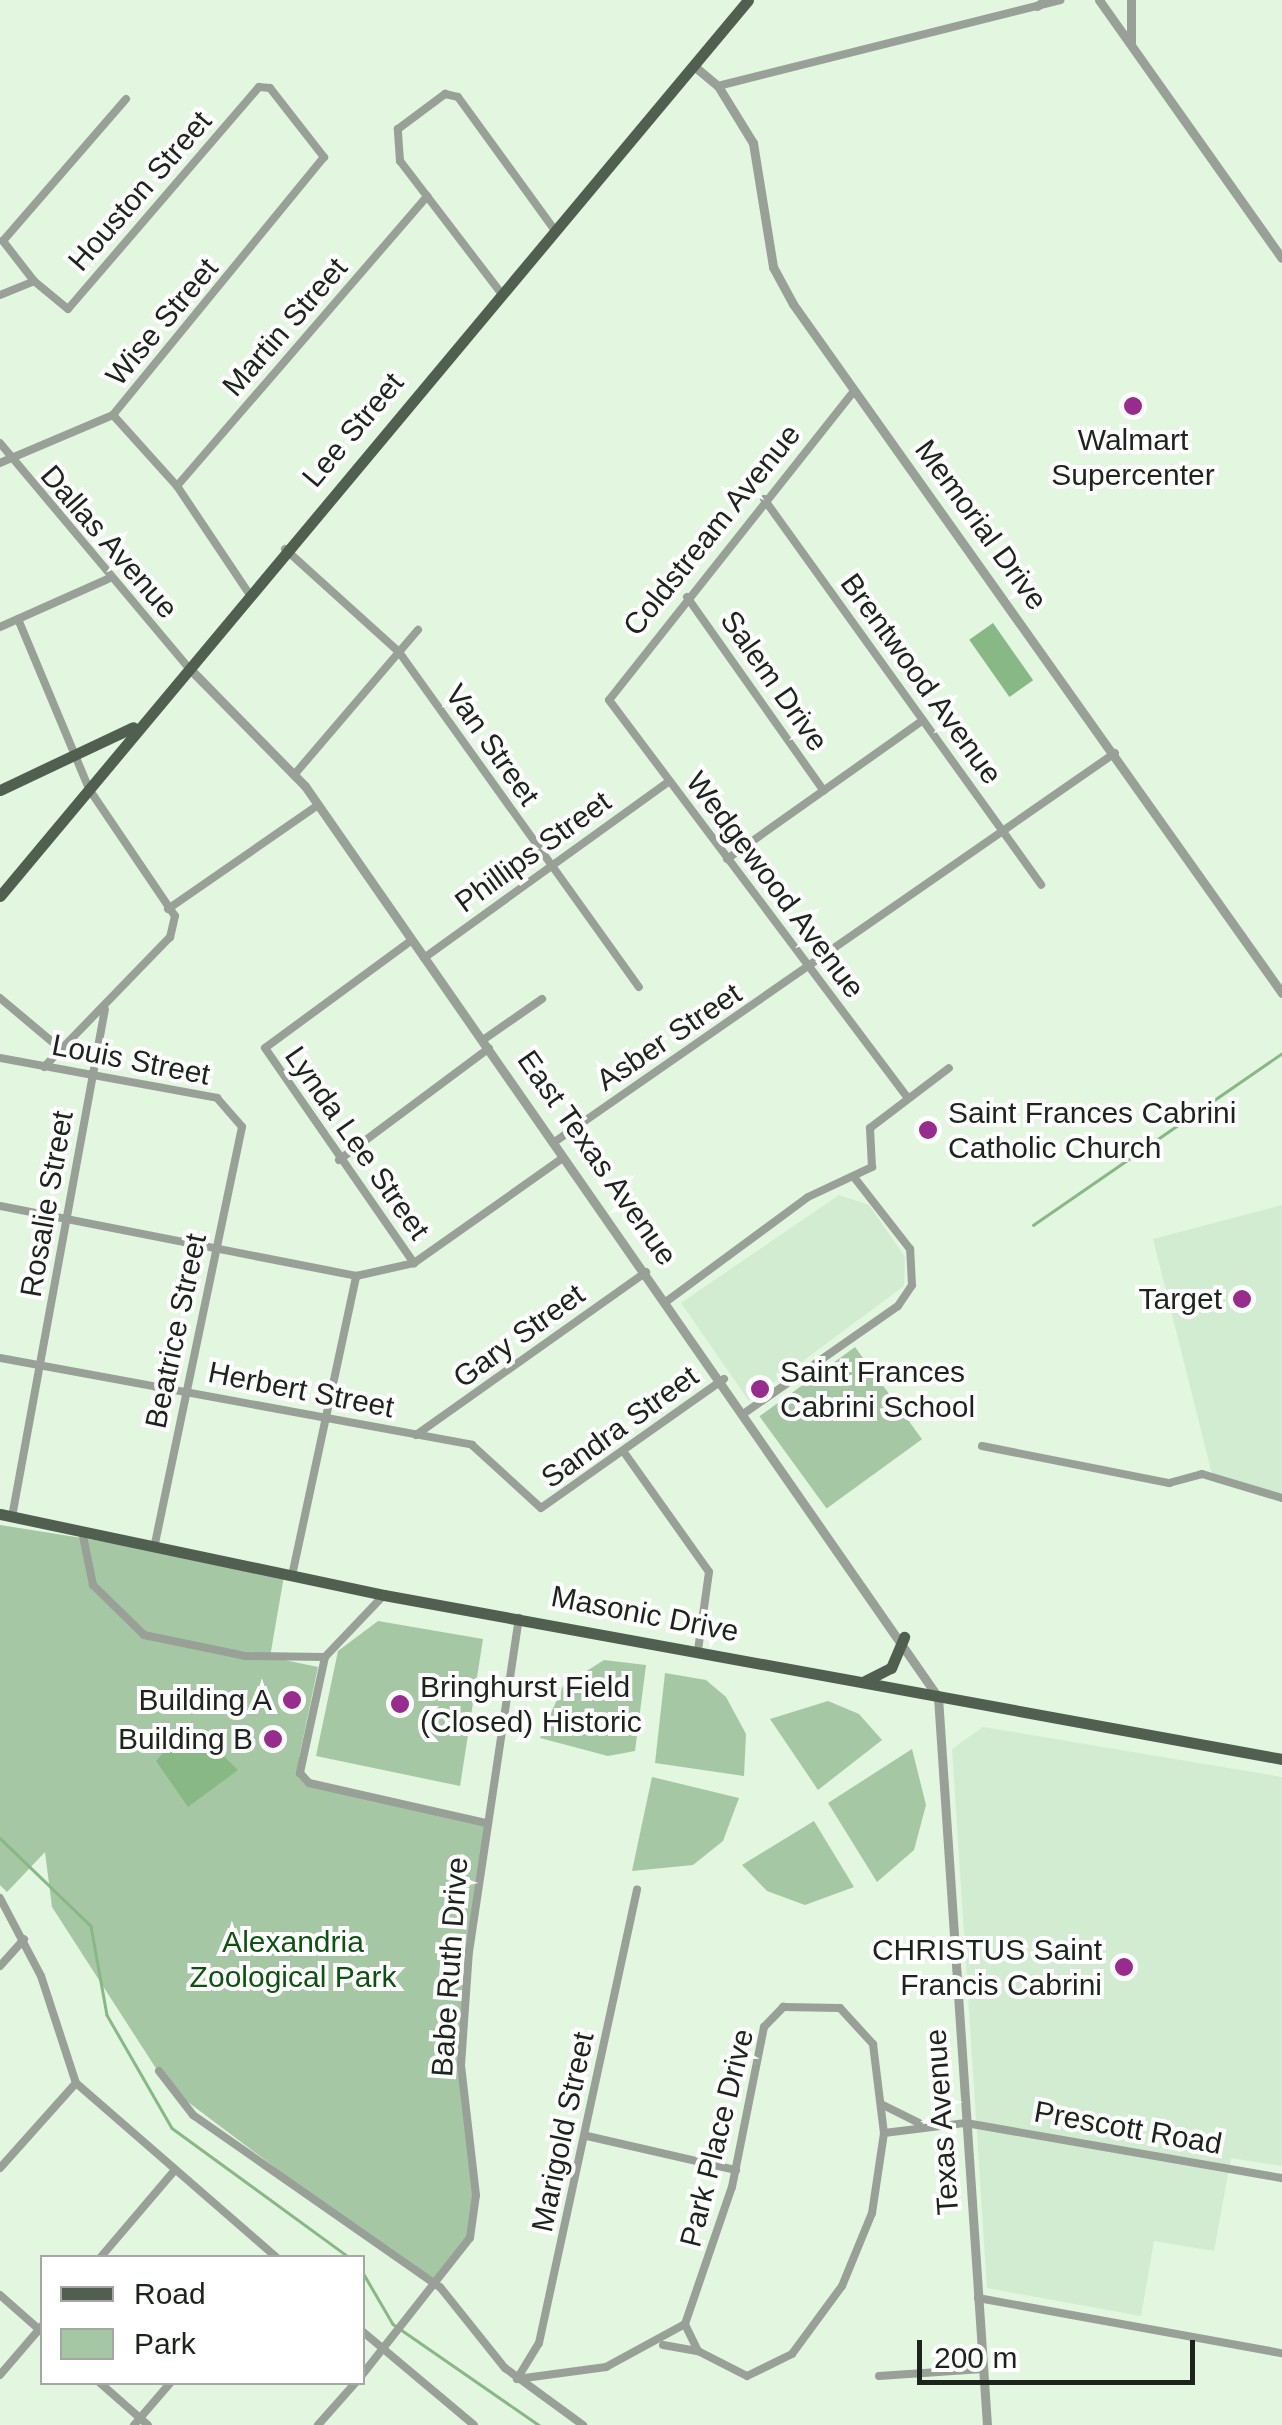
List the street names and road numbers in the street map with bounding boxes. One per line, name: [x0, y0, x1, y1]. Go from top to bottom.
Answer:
street label: Houston Street: [61, 104, 219, 278]
street label: Martin Street: [215, 250, 355, 404]
street label: Wise Street: [98, 251, 226, 393]
street label: Lee Street: [295, 365, 411, 495]
street label: Coldstream Avenue: [615, 417, 809, 643]
street label: Memorial Drive: [907, 433, 1055, 617]
street label: Dallas Avenue: [32, 457, 186, 627]
street label: Brentwood Avenue: [832, 566, 1010, 792]
street label: Salem Drive: [712, 604, 836, 758]
street label: Van Street: [437, 678, 547, 812]
street label: Wedgewood Avenue: [678, 764, 872, 1006]
street label: Phillips Street: [448, 784, 618, 920]
street label: Asber Street: [590, 975, 748, 1099]
street label: Louis Street: [49, 1027, 213, 1093]
street label: Lynda Lee Street: [277, 1040, 437, 1246]
street label: East Texas Avenue: [509, 1043, 685, 1273]
street label: Rosalie Street: [13, 1108, 81, 1300]
street label: Beatrice Street: [138, 1230, 214, 1432]
street label: Gary Street: [446, 1276, 592, 1396]
street label: Herbert Street: [205, 1354, 397, 1426]
street label: Sandra Street: [535, 1358, 705, 1496]
street label: Masonic Drive: [548, 1578, 742, 1650]
street label: Babe Ruth Drive: [424, 1856, 476, 2078]
street label: Park Place Drive: [673, 2025, 761, 2251]
street label: Texas Avenue: [917, 2027, 967, 2217]
street label: Marigold Street: [524, 2029, 602, 2235]
street label: Prescott Road: [1031, 2094, 1225, 2162]

